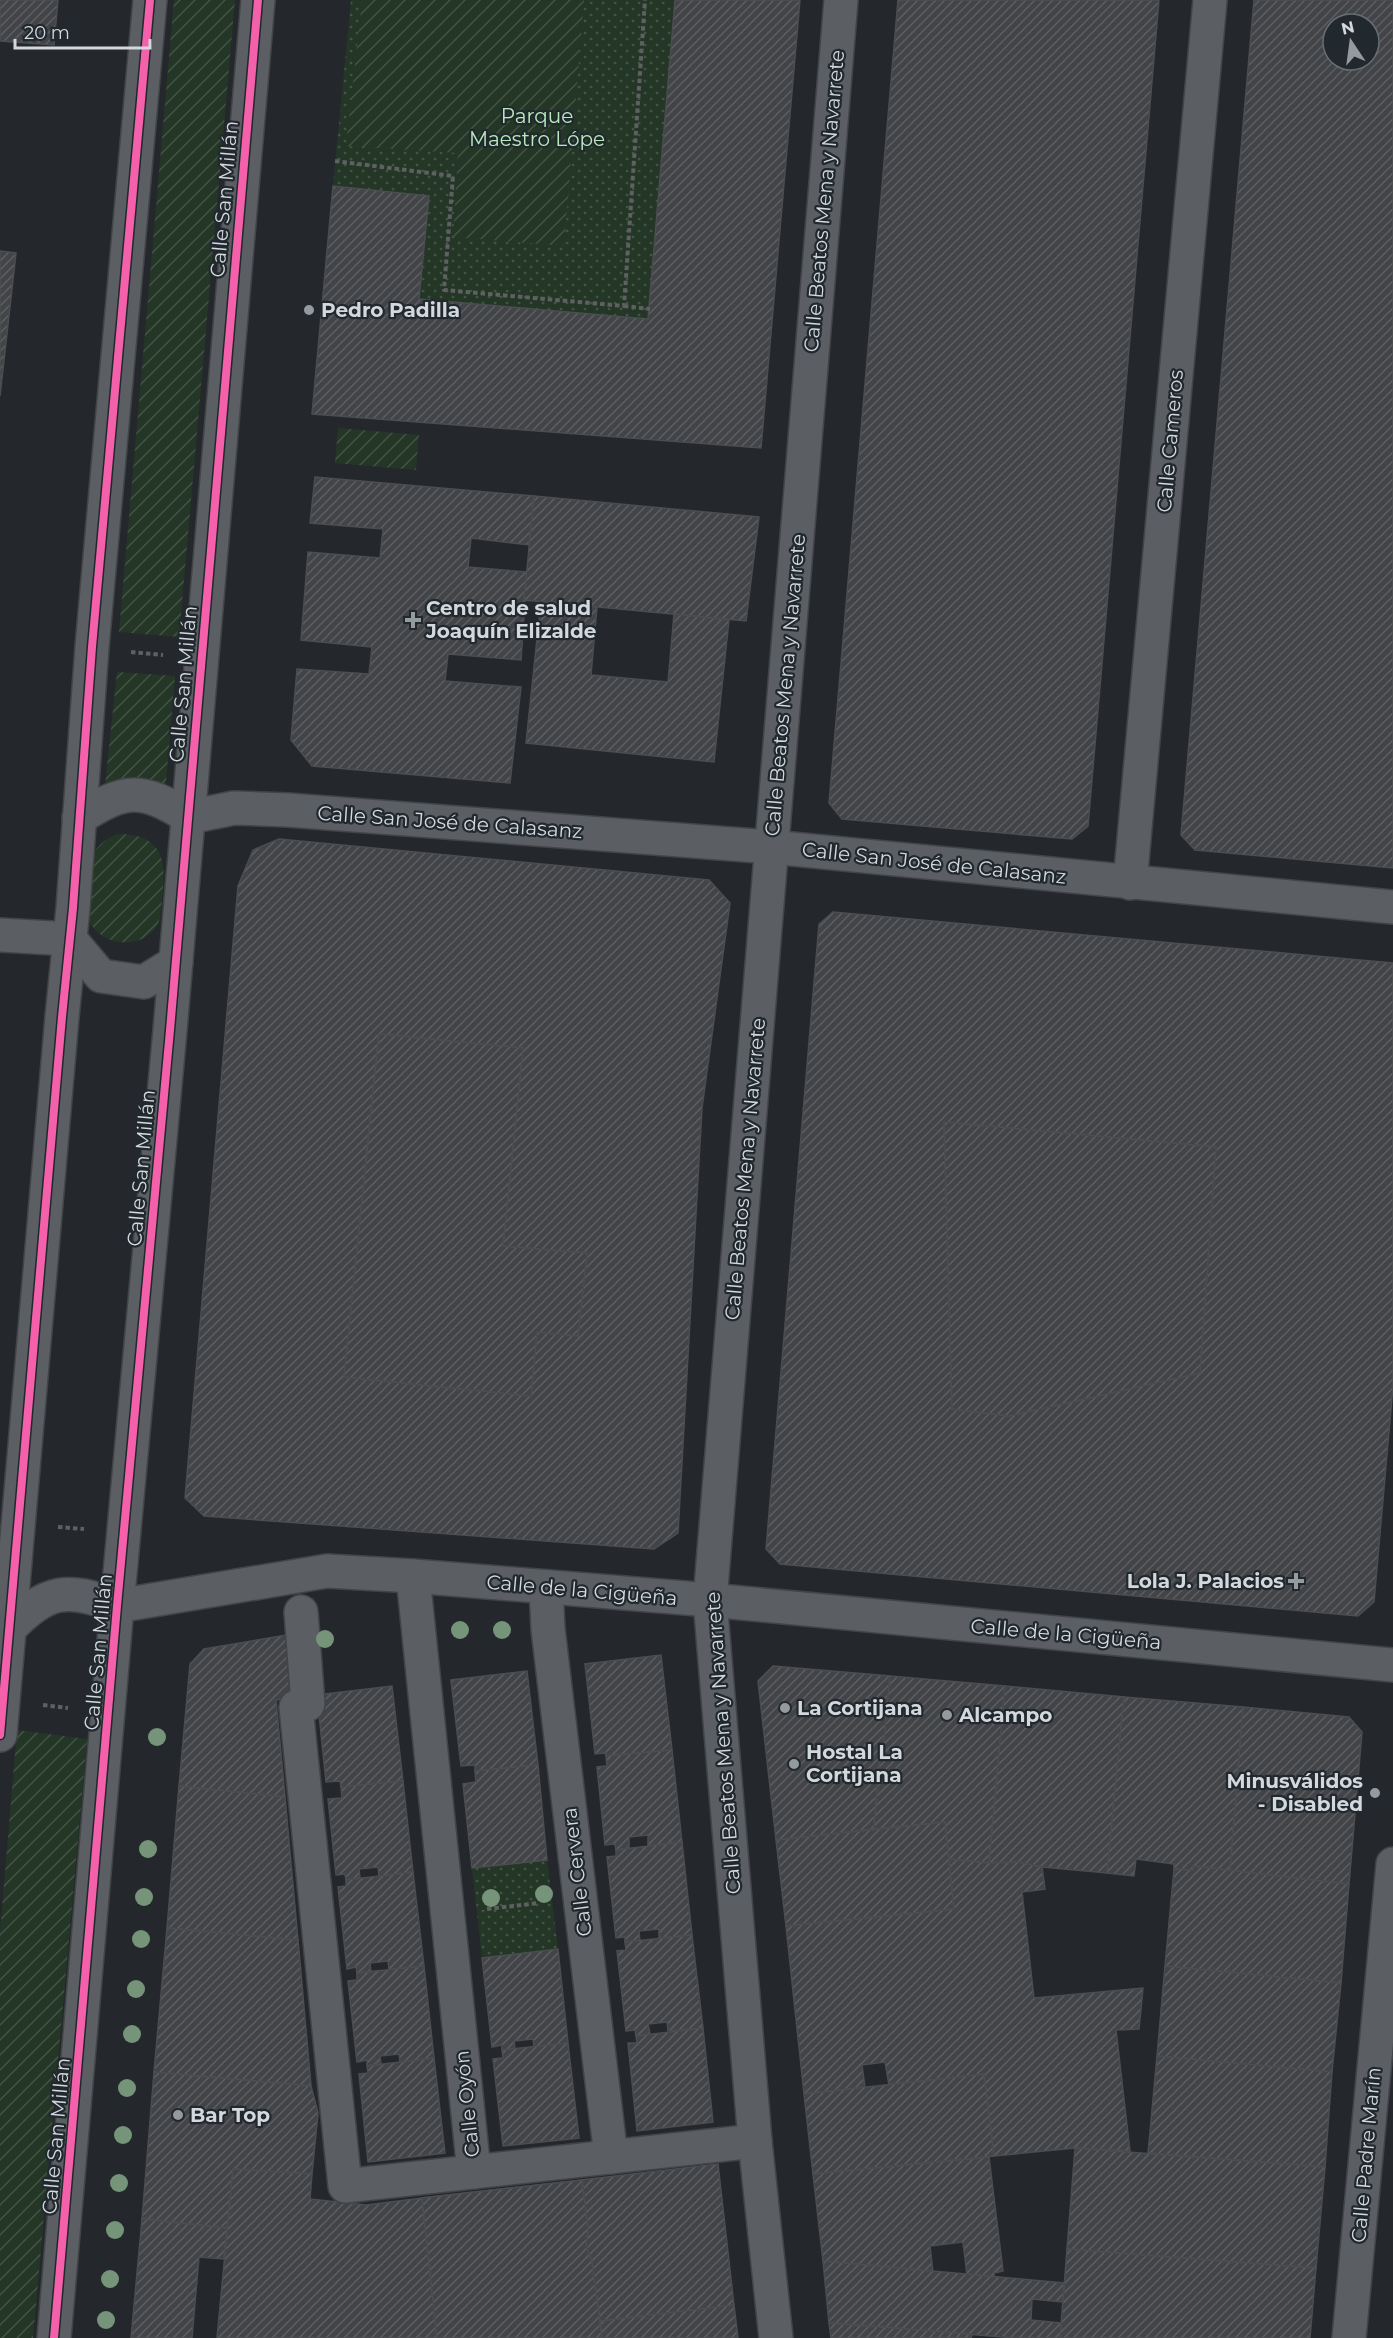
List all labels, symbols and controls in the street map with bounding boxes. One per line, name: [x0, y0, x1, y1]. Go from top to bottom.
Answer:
scale bar: [15, 12, 150, 50]
north arrow: [1321, 12, 1381, 72]
text: N: [1339, 17, 1356, 39]
text: 20 m: [24, 22, 70, 44]
street label: Calle Beatos Mena y Navarrete: [799, 49, 849, 353]
park label: Parque Maestro Lópe: [469, 104, 605, 151]
street label: Calle San Millán: [205, 120, 243, 278]
place label: Pedro Padilla: [321, 298, 460, 322]
marker: Pedro Padilla: [302, 303, 316, 317]
street label: Calle Cameros: [1152, 368, 1188, 513]
street label: Calle Beatos Mena y Navarrete: [760, 533, 810, 837]
place label: Centro de salud Joaquín Elizalde: [425, 596, 596, 643]
street label: Calle San Millán: [164, 605, 202, 763]
marker: Centro de salud Joaquín Elizalde: [404, 611, 422, 629]
street label: Calle San José de Calasanz: [317, 801, 583, 843]
street label: Calle San José de Calasanz: [801, 837, 1067, 889]
street label: Calle Beatos Mena y Navarrete: [720, 1017, 770, 1321]
street label: Calle San Millán: [122, 1089, 160, 1247]
place label: Lola J. Palacios: [1127, 1569, 1284, 1593]
street label: Calle de la Cigüeña: [486, 1570, 678, 1610]
street label: Calle San Millán: [79, 1573, 117, 1731]
marker: Lola J. Palacios: [1289, 1574, 1303, 1588]
street label: Calle Beatos Mena y Navarrete: [700, 1591, 746, 1895]
street label: Calle de la Cigüeña: [970, 1614, 1162, 1654]
place label: La Cortijana: [797, 1696, 923, 1720]
marker: La Cortijana: [778, 1701, 792, 1715]
place label: Alcampo: [958, 1703, 1052, 1727]
marker: Alcampo: [940, 1708, 954, 1722]
place label: Hostal La Cortijana: [806, 1740, 903, 1787]
marker: Hostal La Cortijana: [787, 1757, 801, 1771]
place label: Minusválidos - Disabled: [1226, 1769, 1363, 1816]
marker: Minusválidos - Disabled: [1368, 1786, 1382, 1800]
street label: Calle Cervera: [557, 1806, 597, 1938]
street label: Calle Oyón: [449, 2049, 485, 2159]
street label: Calle San Millán: [37, 2057, 75, 2215]
street label: Calle Padre Marín: [1346, 2066, 1386, 2244]
place label: Bar Top: [190, 2103, 270, 2127]
marker: Bar Top: [171, 2108, 185, 2122]

